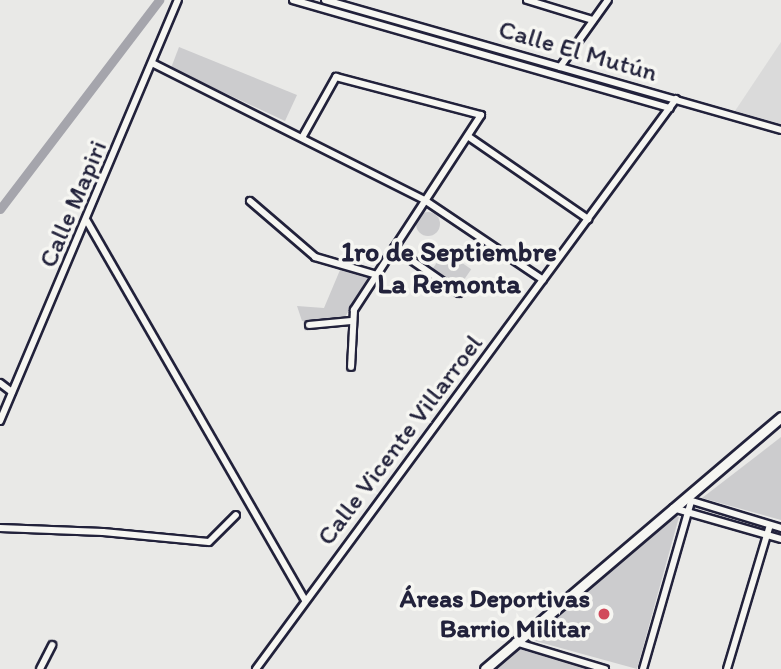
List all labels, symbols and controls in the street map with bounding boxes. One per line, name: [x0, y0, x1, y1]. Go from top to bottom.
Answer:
street label: Calle El Mutún: [495, 13, 661, 89]
street label: Calle Mapiri: [32, 136, 114, 272]
district label: 1ro de Septiembre La Remonta: [341, 234, 557, 300]
street label: Calle Vicente Villarroel: [311, 329, 489, 551]
place label: Áreas Deportivas Barrio Militar: [401, 583, 590, 644]
marker: Áreas Deportivas Barrio Militar: [596, 606, 612, 622]

